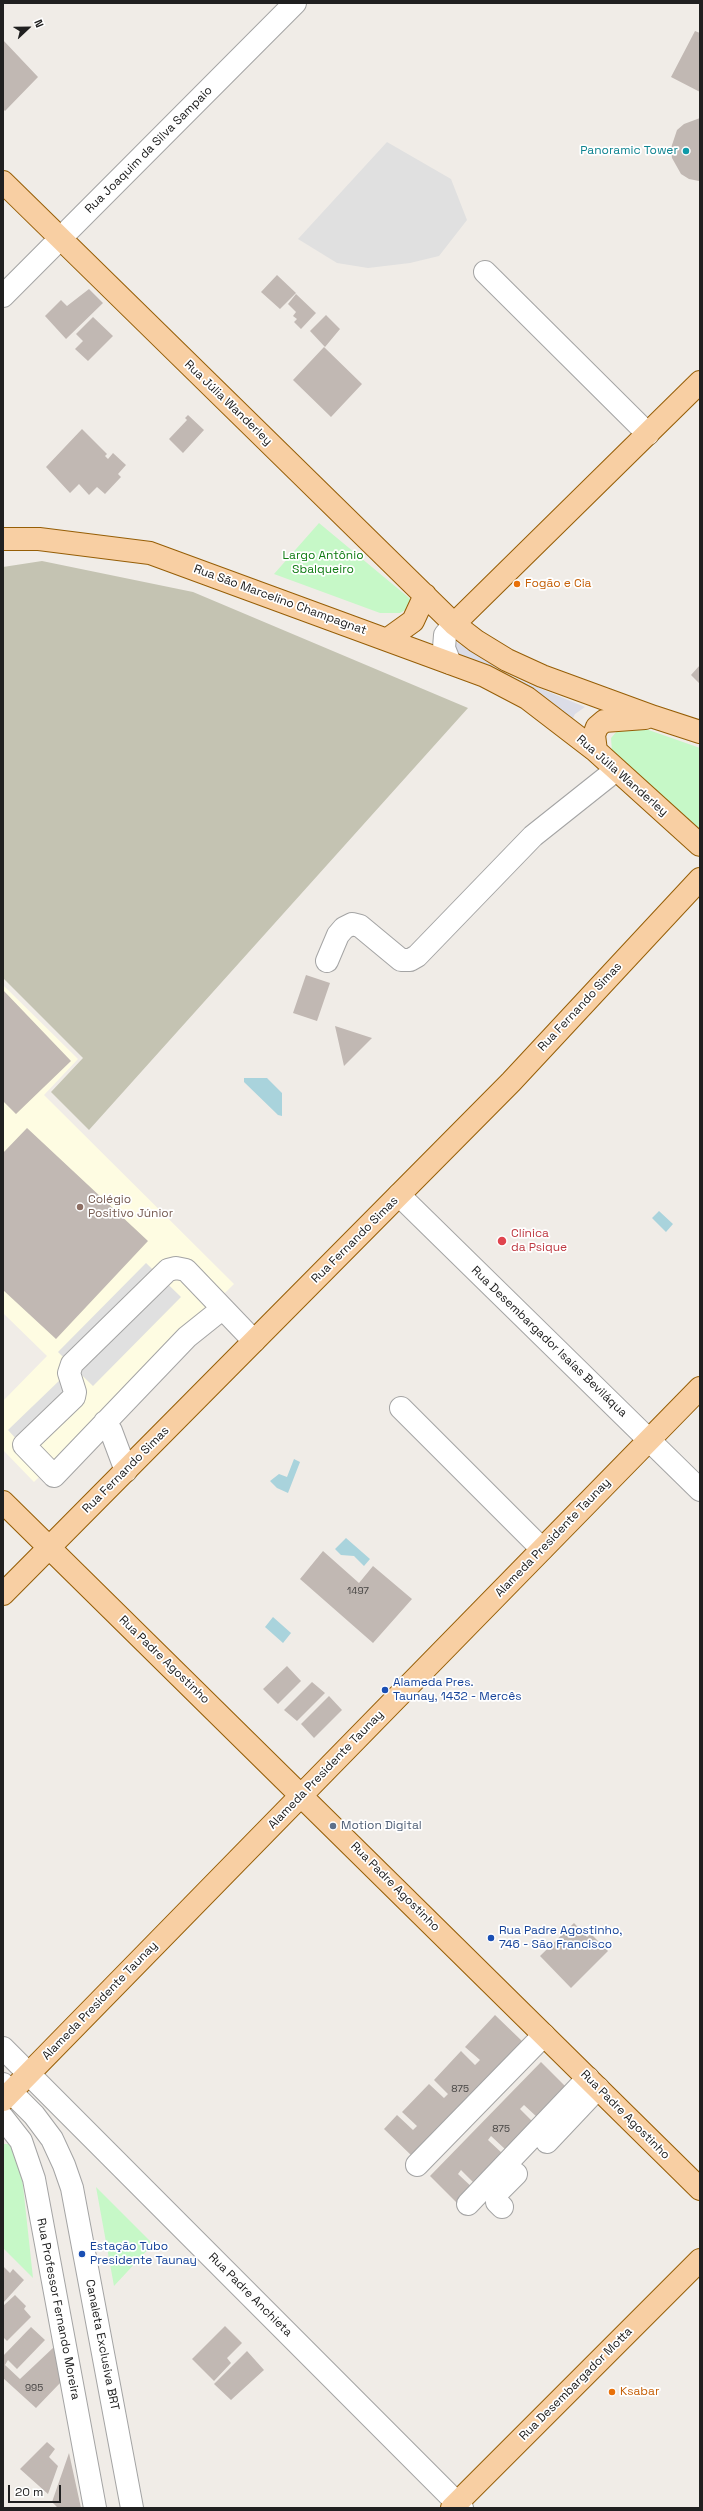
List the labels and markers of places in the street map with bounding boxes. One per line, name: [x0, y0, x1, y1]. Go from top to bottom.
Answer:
place label: Panoramic Tower: [580, 144, 678, 158]
marker: Panoramic Tower: [681, 146, 691, 156]
place label: Fogão e Cia: [525, 577, 591, 591]
marker: Fogão e Cia: [512, 579, 522, 589]
place label: Colégio Positivo Júnior: [88, 1193, 173, 1221]
marker: Colégio Positivo Júnior: [75, 1202, 85, 1212]
place label: Clínica da Psique: [511, 1227, 567, 1255]
marker: Clínica da Psique: [496, 1235, 508, 1247]
place label: Alameda Pres. Taunay, 1432 - Mercês: [393, 1676, 522, 1704]
marker: Alameda Pres. Taunay, 1432 - Mercês: [380, 1685, 390, 1695]
place label: Motion Digital: [341, 1819, 422, 1833]
marker: Motion Digital: [328, 1821, 338, 1831]
place label: Rua Padre Agostinho, 746 - São Francisco: [499, 1924, 622, 1952]
marker: Rua Padre Agostinho, 746 - São Francisco: [486, 1933, 496, 1943]
place label: Estação Tubo Presidente Taunay: [90, 2240, 197, 2268]
marker: Estação Tubo Presidente Taunay: [77, 2249, 87, 2259]
place label: Ksabar: [620, 2385, 660, 2399]
marker: Ksabar: [607, 2387, 617, 2397]

